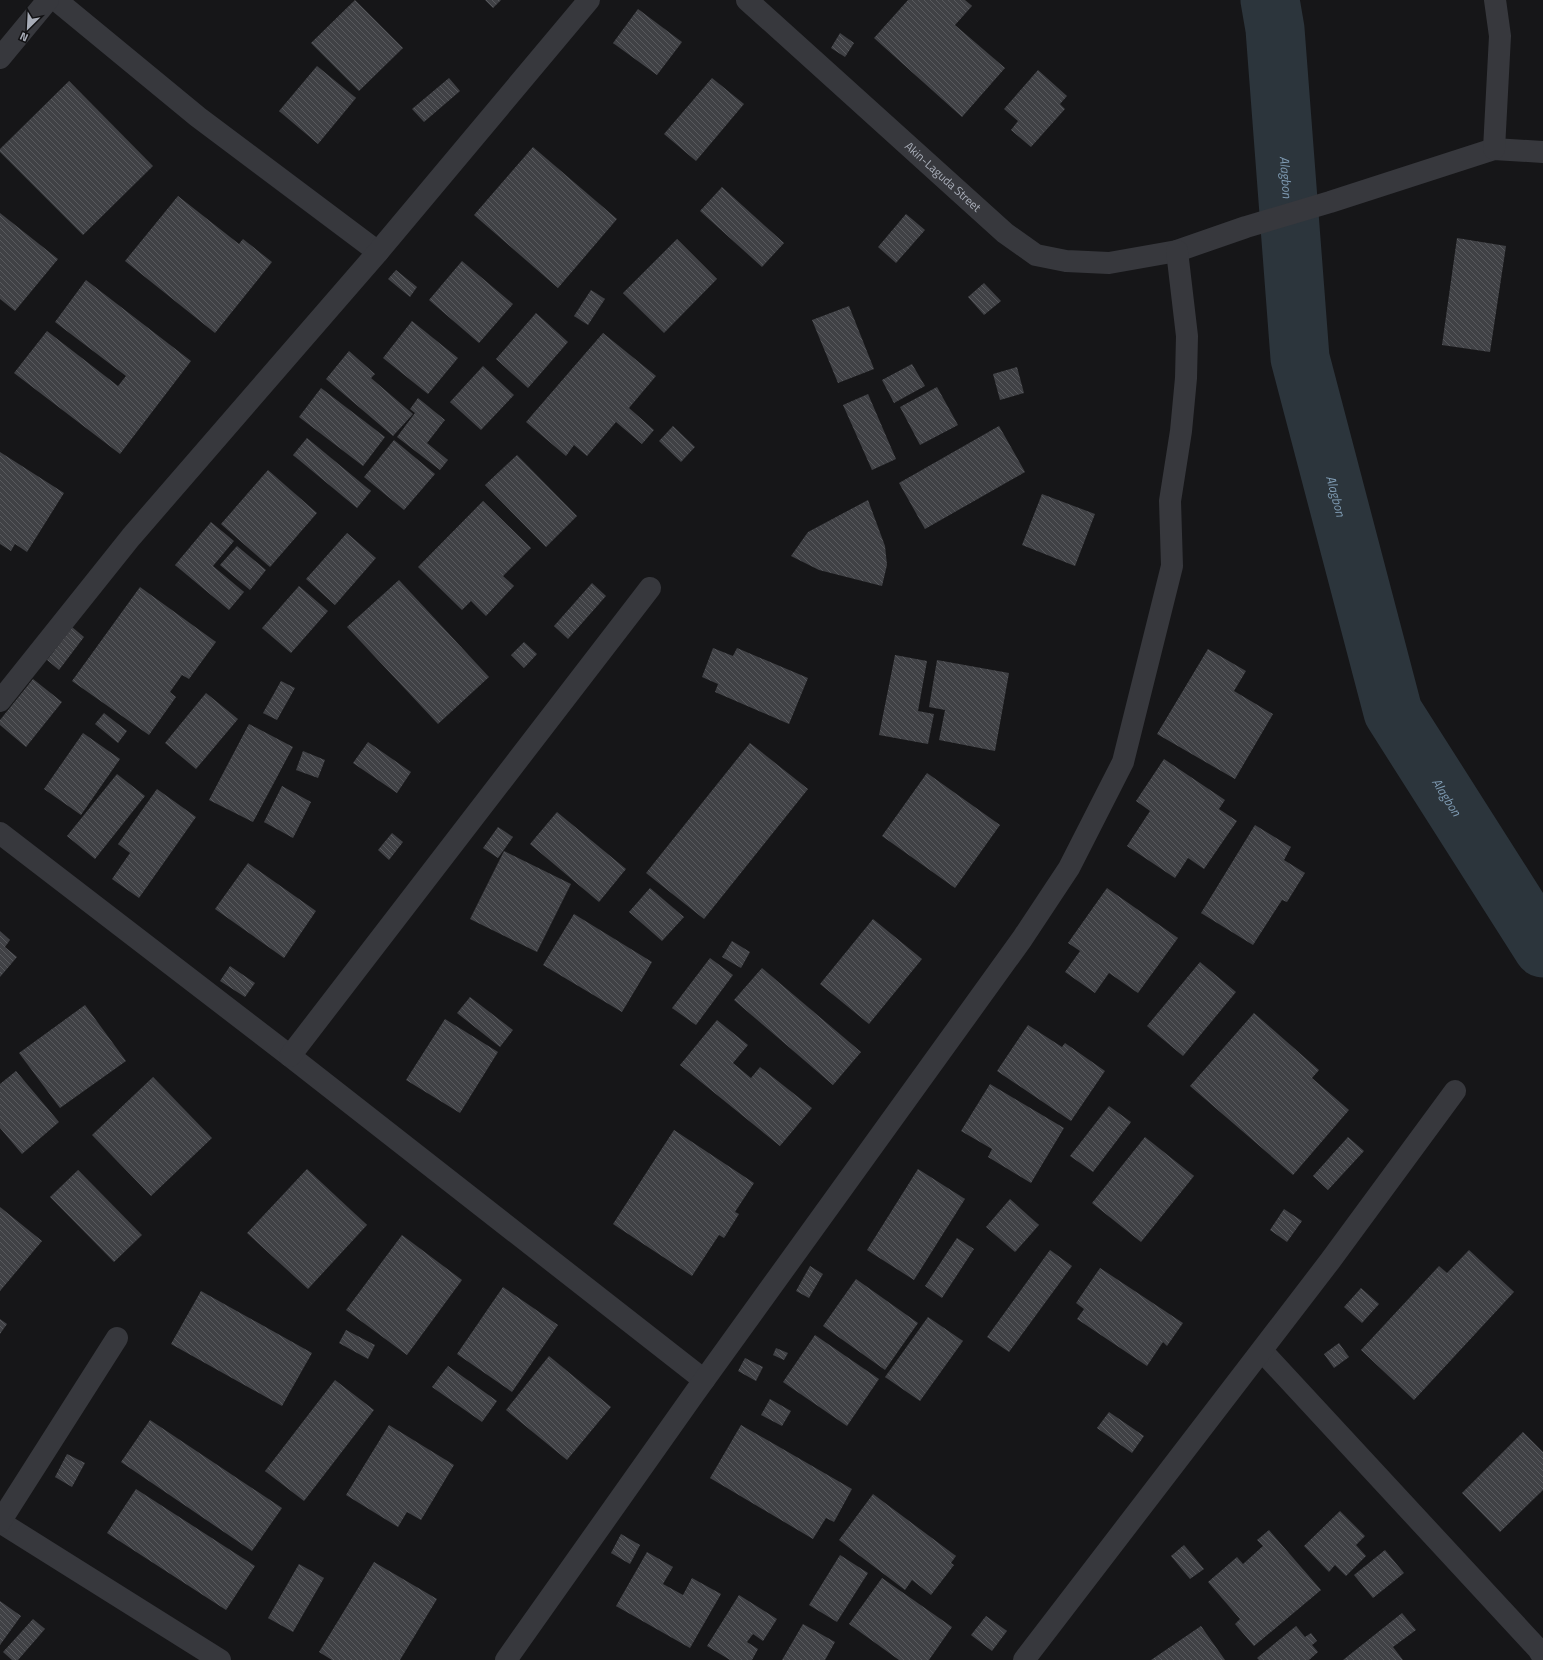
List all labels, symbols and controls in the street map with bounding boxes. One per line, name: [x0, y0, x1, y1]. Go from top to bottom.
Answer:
north arrow: [8, 8, 48, 48]
text: N: [17, 28, 31, 46]
street label: Akin-Laguda Street: [901, 137, 986, 217]
water label: Alagbon: [1275, 155, 1298, 199]
water label: Alagbon: [1321, 473, 1351, 519]
water label: Alagbon: [1427, 774, 1467, 820]

